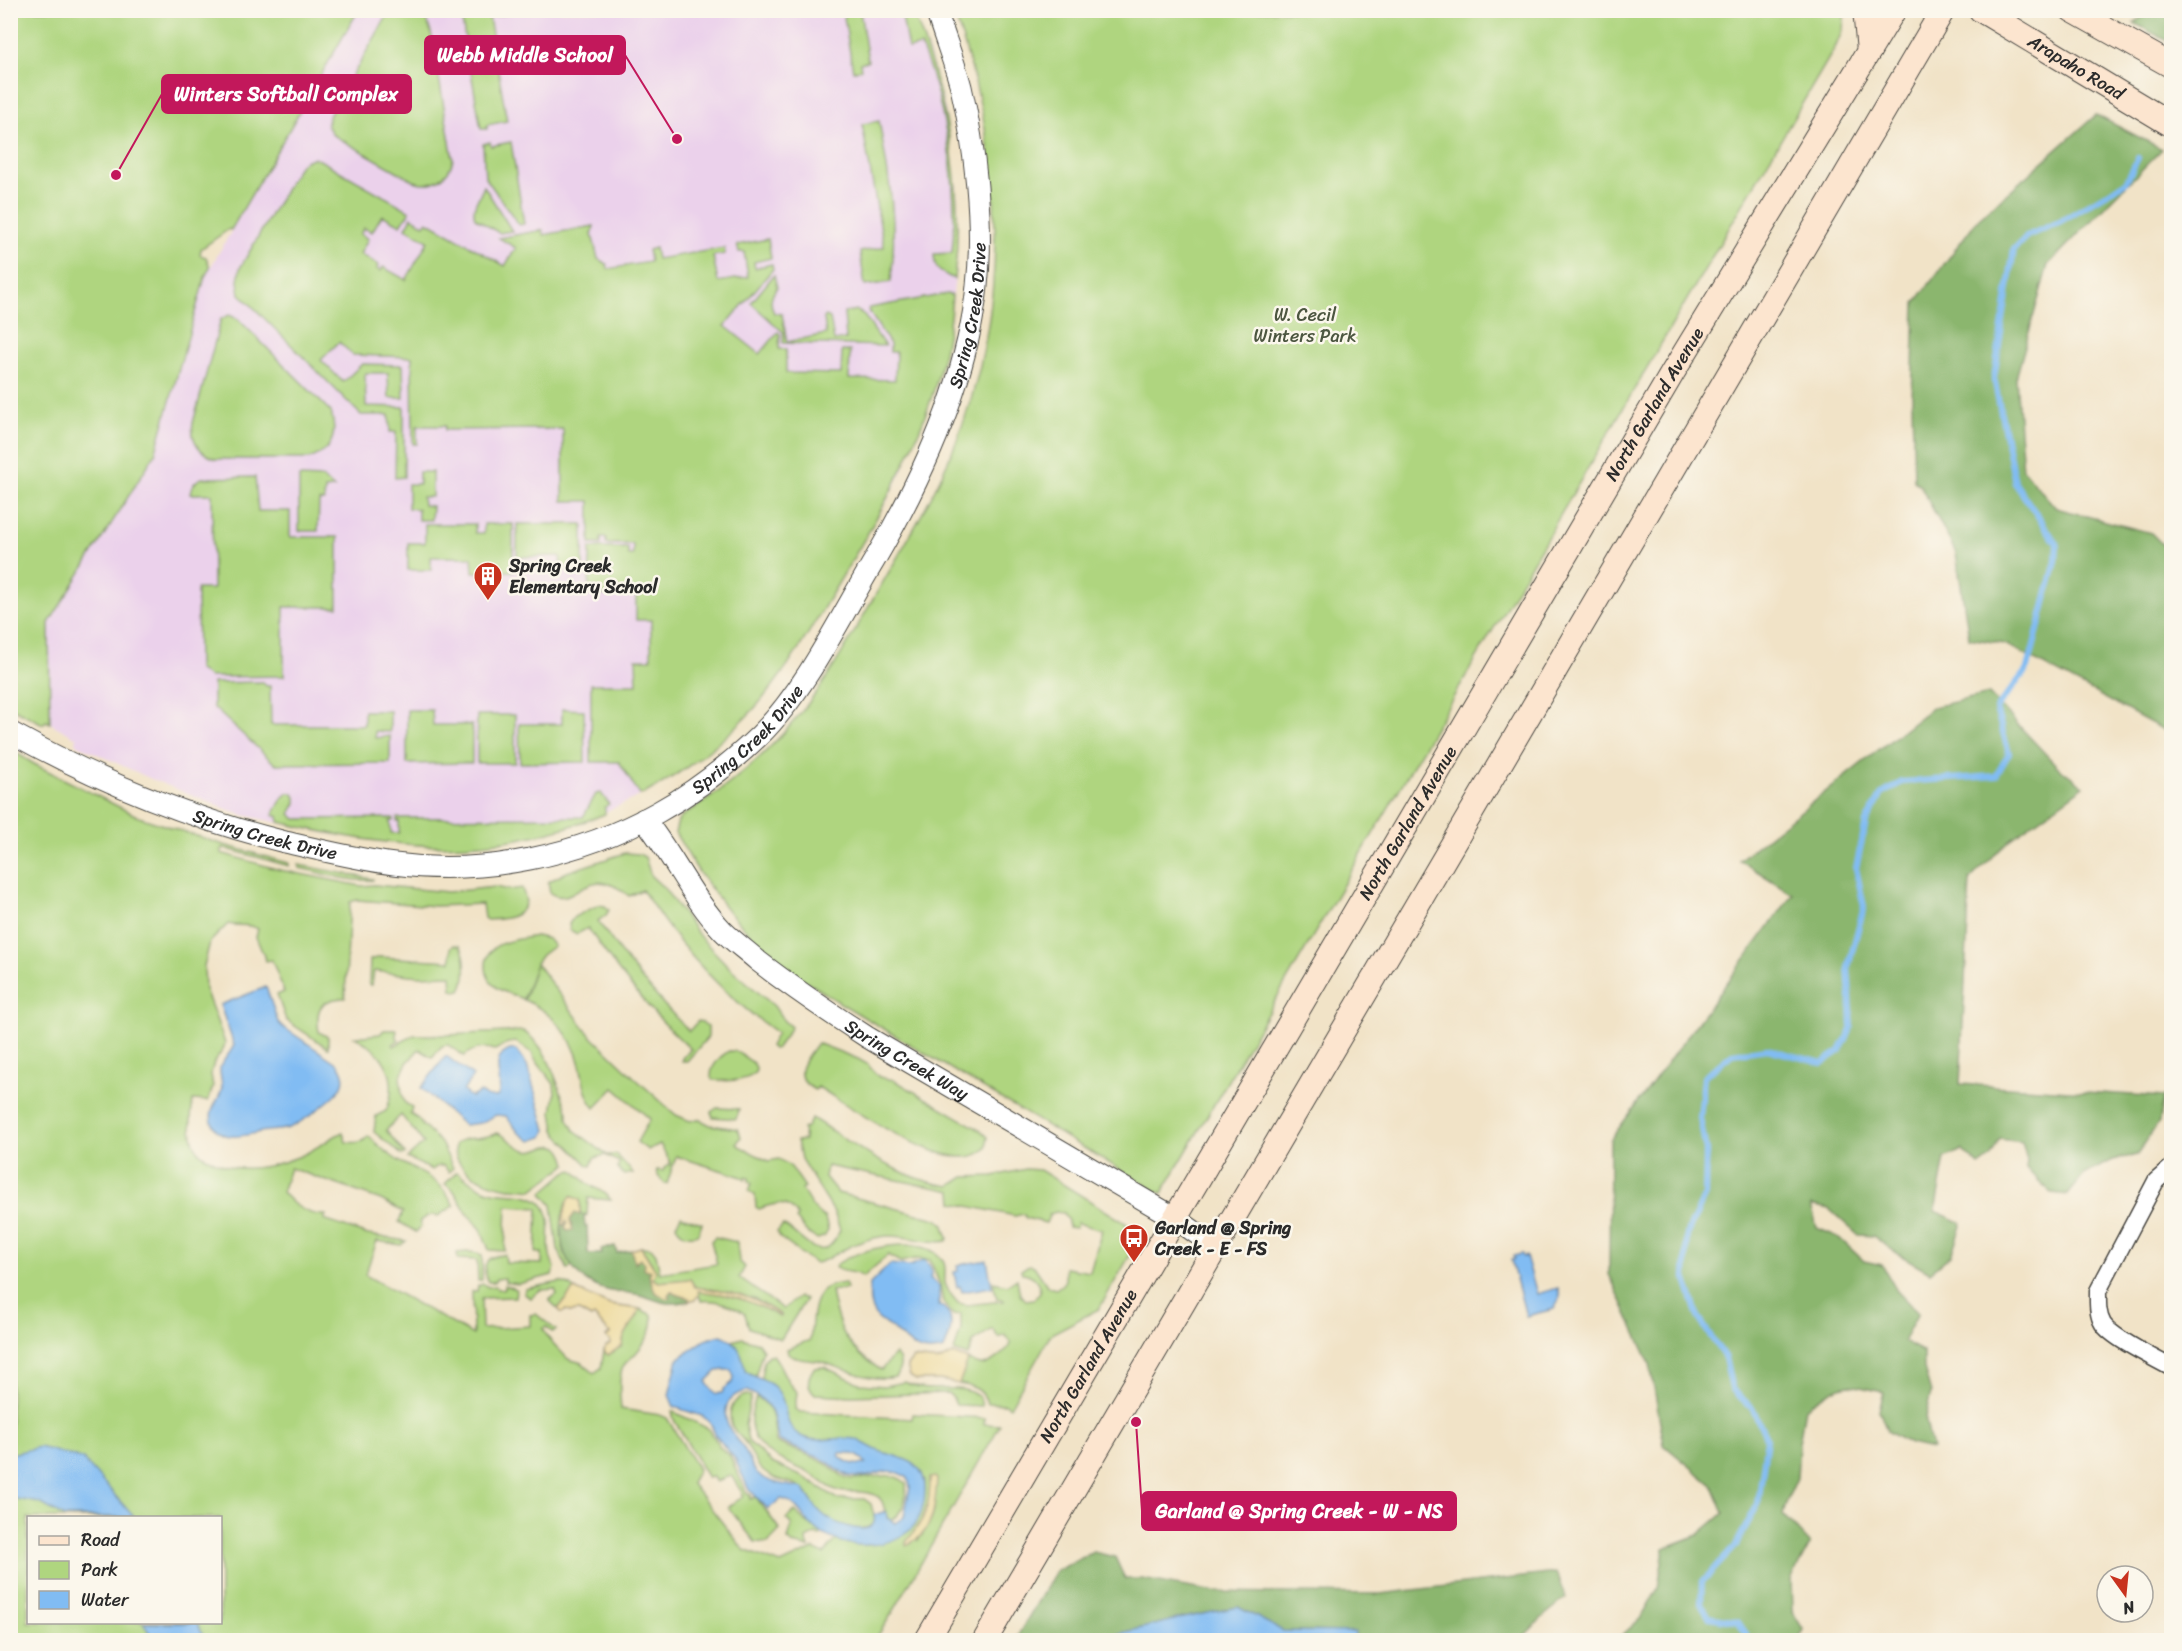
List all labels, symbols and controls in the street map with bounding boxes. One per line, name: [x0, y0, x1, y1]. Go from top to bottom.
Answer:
street label: Arapaho Road: [2021, 25, 2132, 110]
callout: Webb Middle School: [425, 36, 625, 74]
text: Webb Middle School: [437, 38, 614, 73]
callout: Winters Softball Complex: [162, 75, 411, 113]
text: Winters Softball Complex: [174, 77, 399, 112]
street label: Spring Creek Drive: [939, 242, 995, 393]
park label: W. Cecil Winters Park: [1254, 299, 1356, 352]
street label: North Garland Avenue: [1596, 321, 1713, 487]
place label: Spring Creek Elementary School: [508, 550, 658, 603]
building icon: Spring Creek Elementary School: [472, 560, 504, 602]
street label: Spring Creek Drive: [684, 678, 812, 803]
street label: North Garland Avenue: [1350, 739, 1466, 906]
street label: Spring Creek Drive: [189, 800, 340, 869]
street label: Spring Creek Way: [838, 1010, 976, 1110]
place label: Garland @ Spring Creek - E - FS: [1154, 1212, 1291, 1265]
bus stop icon: Garland @ Spring Creek - E - FS: [1118, 1222, 1150, 1264]
street label: North Garland Avenue: [1030, 1282, 1146, 1449]
callout: Garland @ Spring Creek - W - NS: [1142, 1492, 1456, 1530]
text: Garland @ Spring Creek - W - NS: [1154, 1494, 1443, 1529]
legend: [27, 1516, 222, 1624]
text: Road: [81, 1524, 121, 1556]
text: Park: [81, 1554, 118, 1586]
north arrow: [2095, 1564, 2155, 1624]
text: Water: [81, 1584, 130, 1616]
text: N: [2119, 1592, 2139, 1624]

